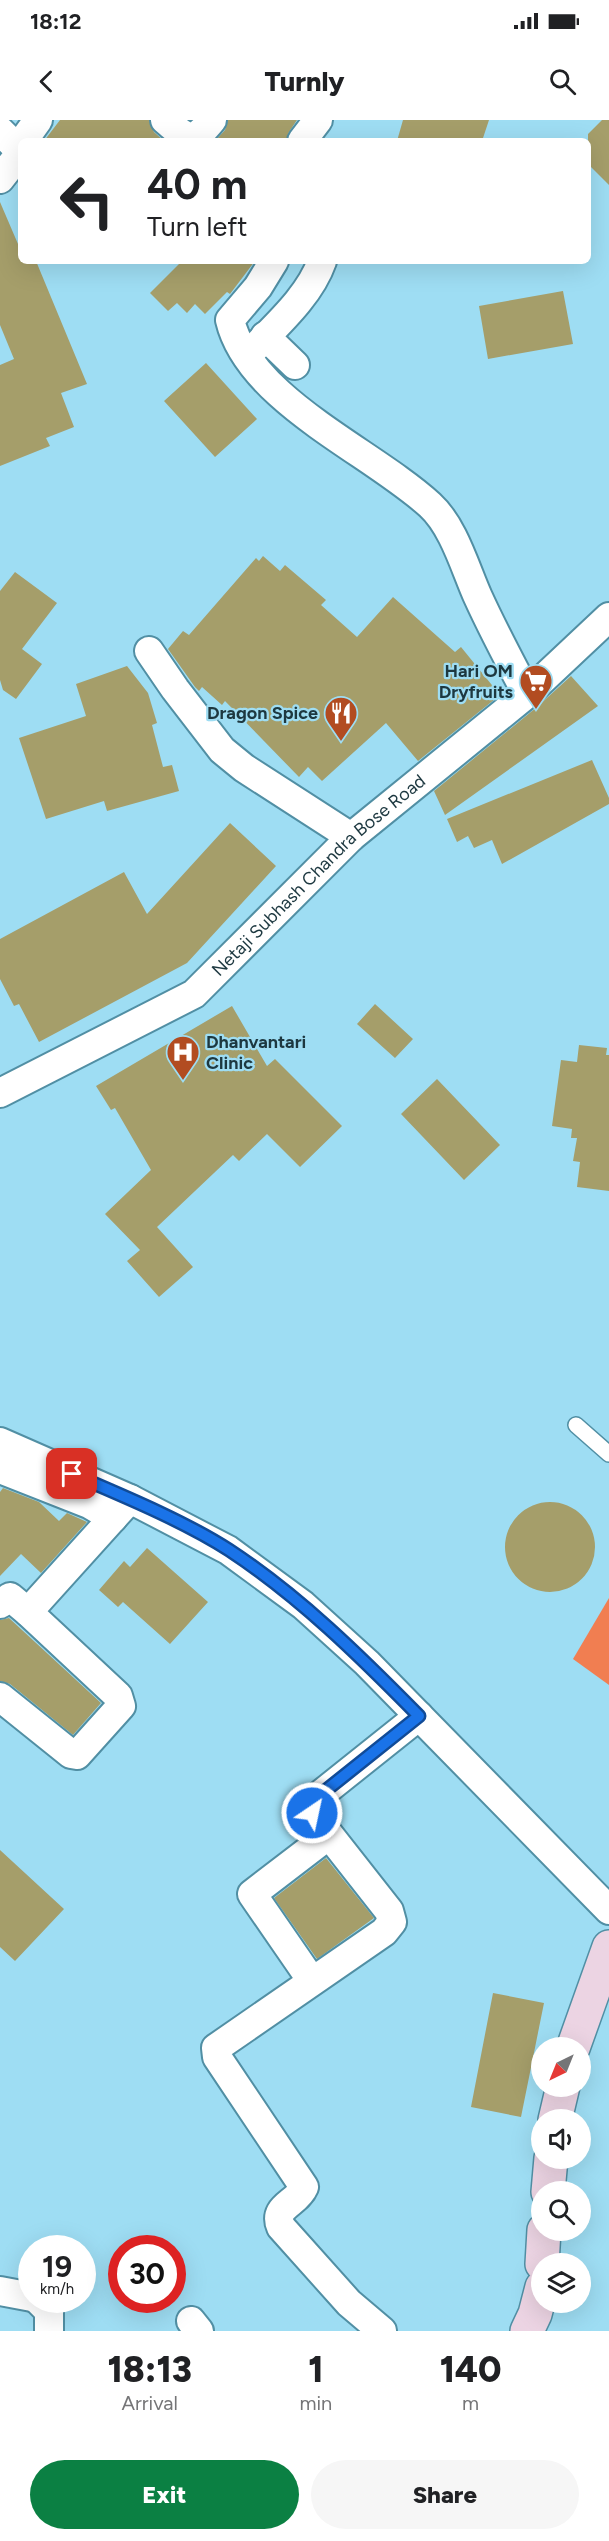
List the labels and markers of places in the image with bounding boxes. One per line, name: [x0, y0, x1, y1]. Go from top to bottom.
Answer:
place label: Hari OM Dryfruits: [439, 660, 514, 703]
supermarket icon: Hari OM Dryfruits: [518, 663, 554, 710]
restaurant icon: Dragon Spice: [323, 695, 359, 742]
place label: Dragon Spice: [207, 702, 318, 724]
place label: Dhanvantari Clinic: [206, 1031, 306, 1074]
hospital icon: Dhanvantari Clinic: [165, 1034, 201, 1081]
pin: [46, 1448, 97, 1499]

